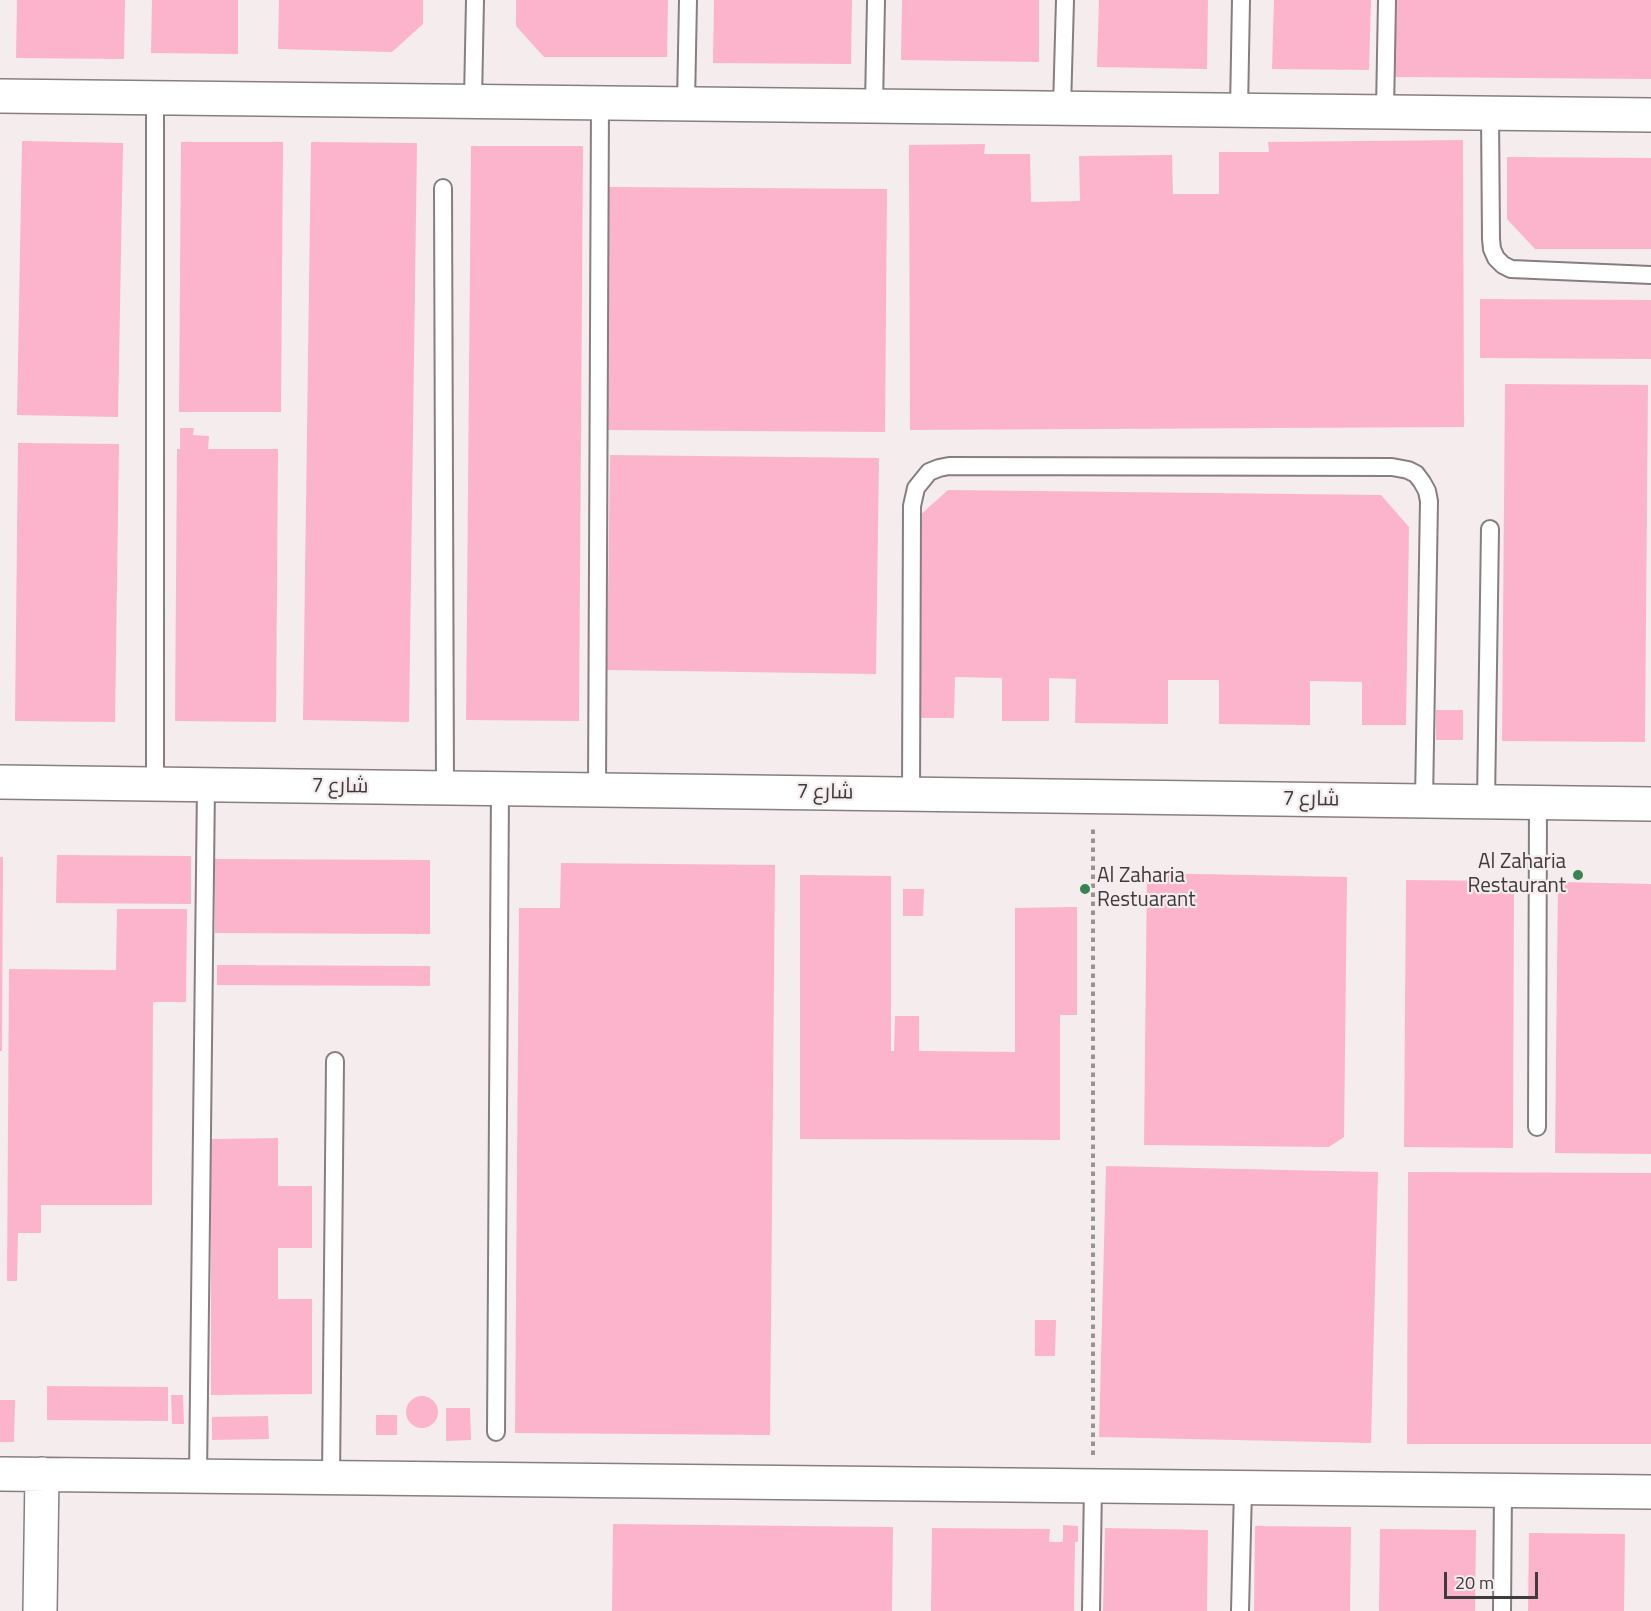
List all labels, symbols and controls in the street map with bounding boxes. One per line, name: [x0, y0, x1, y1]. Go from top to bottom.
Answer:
street label: شارع 7: [311, 774, 369, 800]
street label: شارع 7: [796, 780, 854, 806]
street label: شارع 7: [1282, 787, 1340, 813]
place label: Al Zaharia Restaurant: [1467, 850, 1566, 900]
place label: Al Zaharia Restuarant: [1097, 864, 1196, 914]
marker: Al Zaharia Restaurant: [1571, 868, 1585, 882]
marker: Al Zaharia Restuarant: [1078, 882, 1092, 896]
scale bar: [1447, 1560, 1542, 1598]
text: 20 m: [1455, 1569, 1494, 1596]

